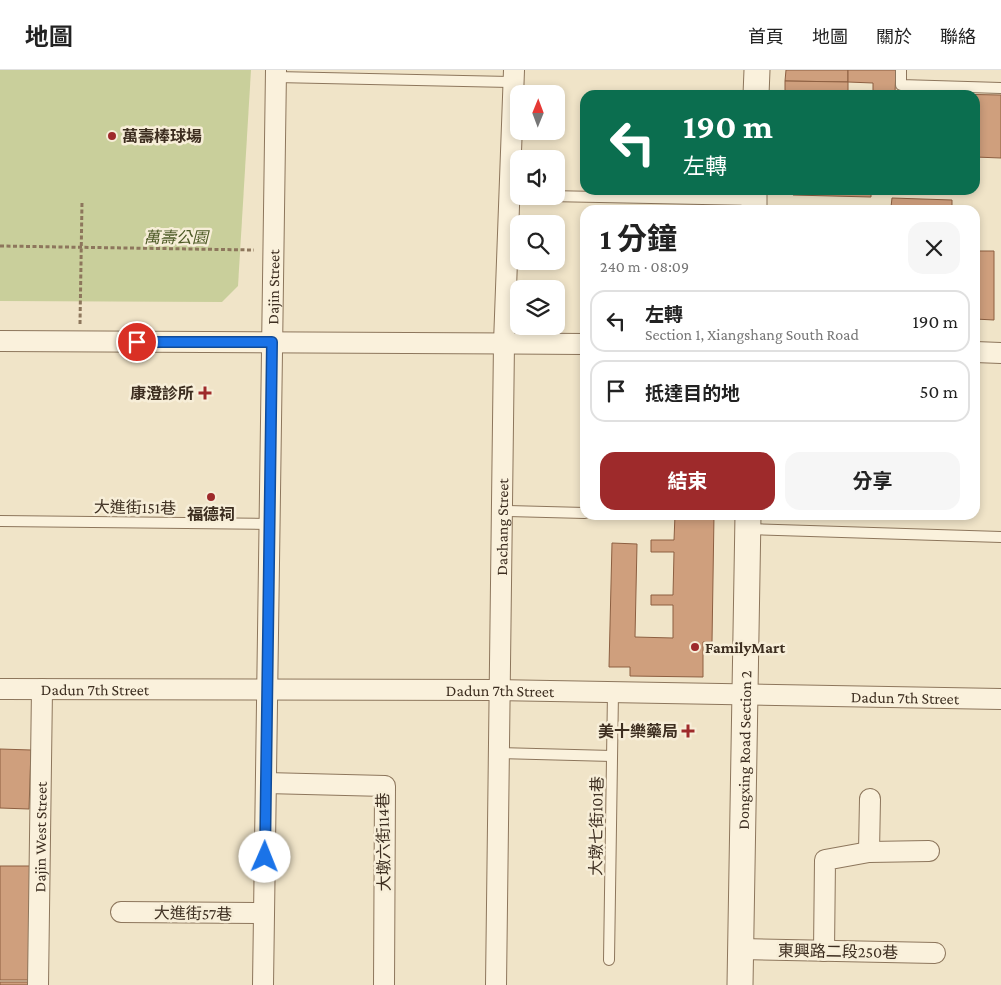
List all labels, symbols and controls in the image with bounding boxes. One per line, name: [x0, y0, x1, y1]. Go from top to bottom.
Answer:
text: 地圖: [25, 23, 73, 50]
text: 首頁: [748, 27, 784, 47]
text: 地圖: [812, 27, 848, 47]
text: 關於: [876, 27, 912, 47]
text: 聯絡: [940, 27, 976, 47]
north arrow: [510, 85, 565, 140]
map controls: [510, 85, 565, 335]
text: 190 m: [683, 107, 773, 146]
icon: left: [600, 110, 665, 175]
place label: 萬壽棒球場: [122, 128, 202, 145]
marker: 萬壽棒球場: [106, 130, 118, 142]
button: sound: [510, 150, 565, 205]
text: 左轉: [683, 154, 727, 179]
button: search: [510, 215, 565, 270]
text: 1 分鐘: [600, 222, 677, 255]
button: close: [908, 222, 960, 274]
park label: 萬壽公園: [144, 229, 210, 246]
street label: Dajin Street: [264, 249, 283, 325]
text: 240 m · 08:09: [600, 258, 689, 275]
button: layers: [510, 280, 565, 335]
text: 左轉: [645, 304, 683, 325]
icon: left: [602, 307, 630, 335]
text: 190 m: [912, 311, 958, 332]
pin: [116, 321, 158, 363]
text: Section 1, Xiangshang South Road: [645, 326, 859, 343]
icon: arrive: [123, 328, 151, 356]
icon: arrive: [602, 377, 630, 405]
text: 50 m: [919, 381, 958, 402]
text: 抵達目的地: [645, 383, 740, 404]
place label: 康澄診所: [130, 385, 194, 402]
marker: 康澄診所: [198, 386, 212, 400]
button: 結束: [600, 452, 775, 510]
button: 分享: [785, 452, 960, 510]
street label: Dachang Street: [493, 478, 512, 576]
marker: 福德祠: [205, 491, 217, 503]
street label: 大進街151巷: [94, 498, 176, 517]
place label: 福德祠: [187, 505, 235, 523]
place label: FamilyMart: [705, 639, 785, 656]
marker: FamilyMart: [689, 641, 701, 653]
street label: Dongxing Road Section 2: [735, 670, 754, 830]
street label: Dadun 7th Street: [41, 681, 150, 698]
street label: Dadun 7th Street: [446, 682, 555, 700]
street label: Dadun 7th Street: [851, 688, 960, 707]
place label: 美十樂藥局: [598, 723, 678, 740]
marker: 美十樂藥局: [682, 725, 694, 737]
street label: 大墩七街101巷: [587, 776, 606, 876]
street label: Dajin West Street: [31, 781, 50, 893]
street label: 大墩六街114巷: [374, 792, 393, 892]
position arrow: [238, 830, 290, 882]
street label: 大進街57巷: [154, 904, 232, 923]
street label: 東興路二段250巷: [778, 942, 898, 961]

